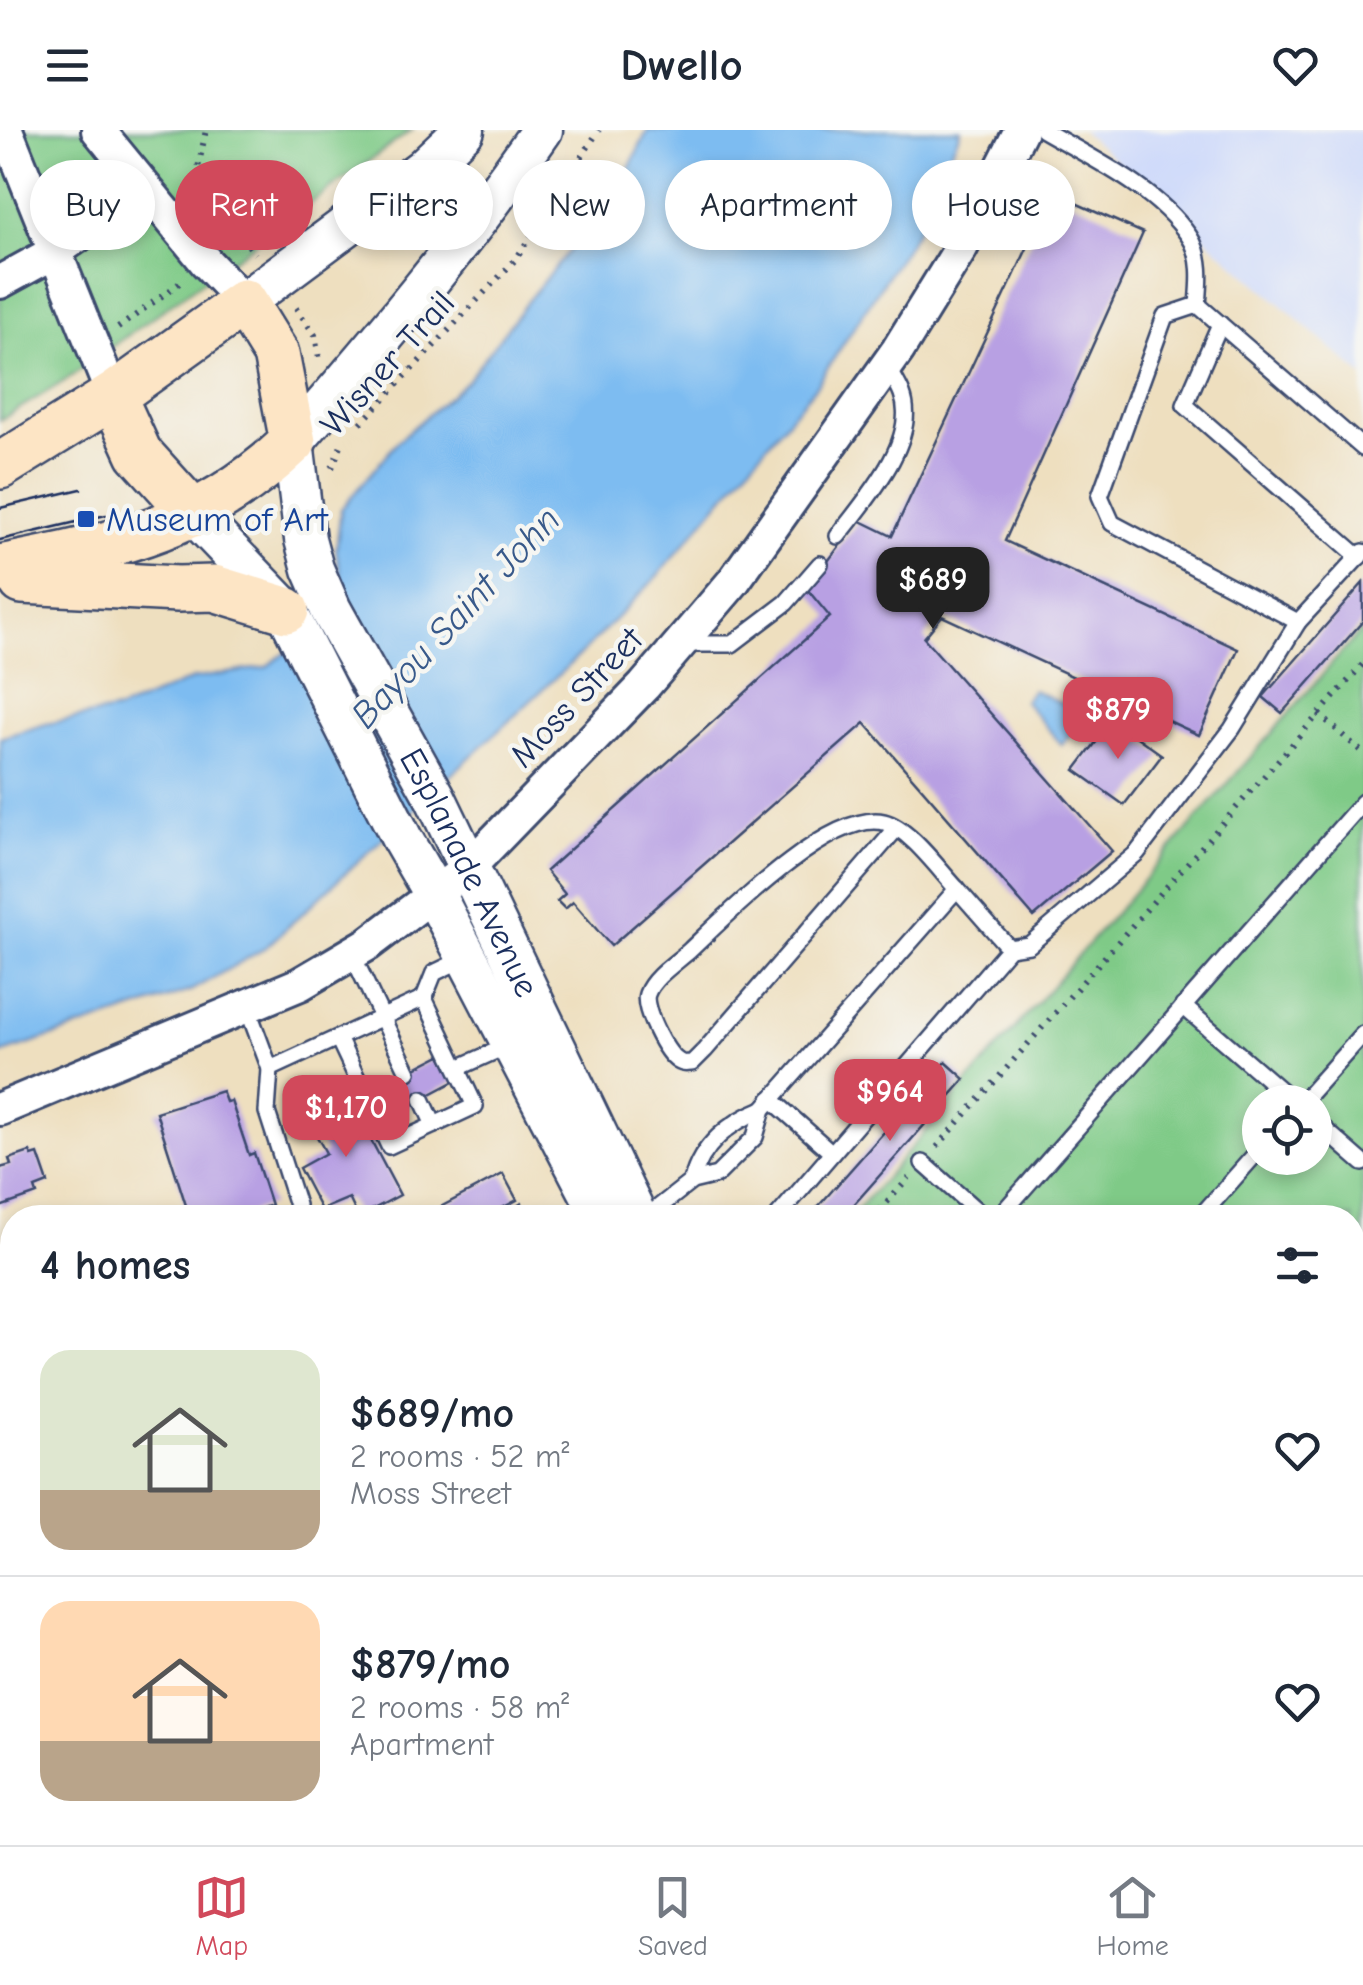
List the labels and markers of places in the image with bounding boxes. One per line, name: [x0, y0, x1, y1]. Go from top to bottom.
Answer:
place label: Museum of Art: [106, 499, 329, 540]
marker: Museum of Art: [75, 508, 97, 530]
pin: $689: [874, 547, 992, 632]
pin: $879: [1059, 677, 1177, 762]
pin: $964: [831, 1059, 949, 1144]
pin: $1,170: [265, 1075, 427, 1160]

